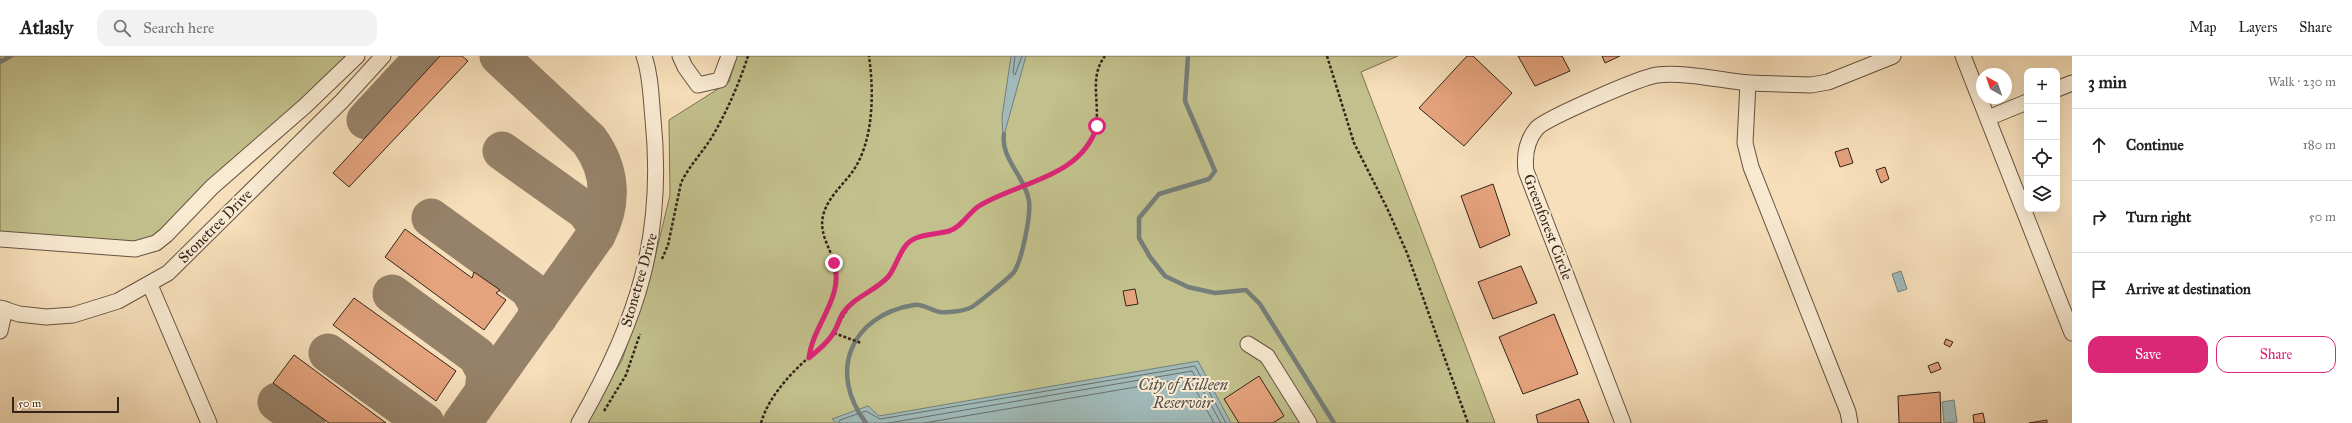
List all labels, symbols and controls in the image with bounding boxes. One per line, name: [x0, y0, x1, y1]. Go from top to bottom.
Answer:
search box: [97, 10, 377, 46]
text: Atlasly: [20, 16, 73, 39]
icon: search: [111, 17, 133, 39]
text: Search here: [143, 19, 214, 37]
text: Map: [2189, 19, 2217, 36]
text: Layers: [2239, 19, 2277, 36]
text: Share: [2299, 19, 2332, 36]
north arrow: [1976, 68, 2012, 104]
map controls: [2024, 68, 2060, 212]
button: +: [2024, 68, 2060, 104]
text: 3 min: [2088, 72, 2127, 93]
text: Walk · 230 m: [2268, 74, 2336, 90]
button: −: [2024, 104, 2060, 140]
route start: [1088, 117, 1106, 135]
icon: ahead: [2088, 134, 2110, 156]
text: Continue: [2126, 136, 2184, 154]
text: 180 m: [2303, 137, 2336, 153]
button: locate: [2024, 140, 2060, 176]
street label: Greenforest Circle: [1520, 172, 1576, 282]
button: layers: [2024, 176, 2060, 212]
street label: Stonetree Drive: [174, 185, 256, 267]
icon: right: [2088, 206, 2110, 228]
text: Turn right: [2126, 208, 2191, 226]
text: 50 m: [2309, 209, 2336, 225]
street label: Stonetree Drive: [617, 231, 661, 329]
route end: [825, 254, 843, 272]
icon: arrive: [2088, 278, 2110, 300]
text: Arrive at destination: [2126, 280, 2251, 298]
button: Save: [2088, 336, 2208, 373]
button: Share: [2216, 336, 2336, 373]
water label: City of Killeen Reservoir: [1138, 375, 1228, 412]
scale bar: [12, 395, 119, 414]
text: 50 m: [18, 397, 41, 410]

